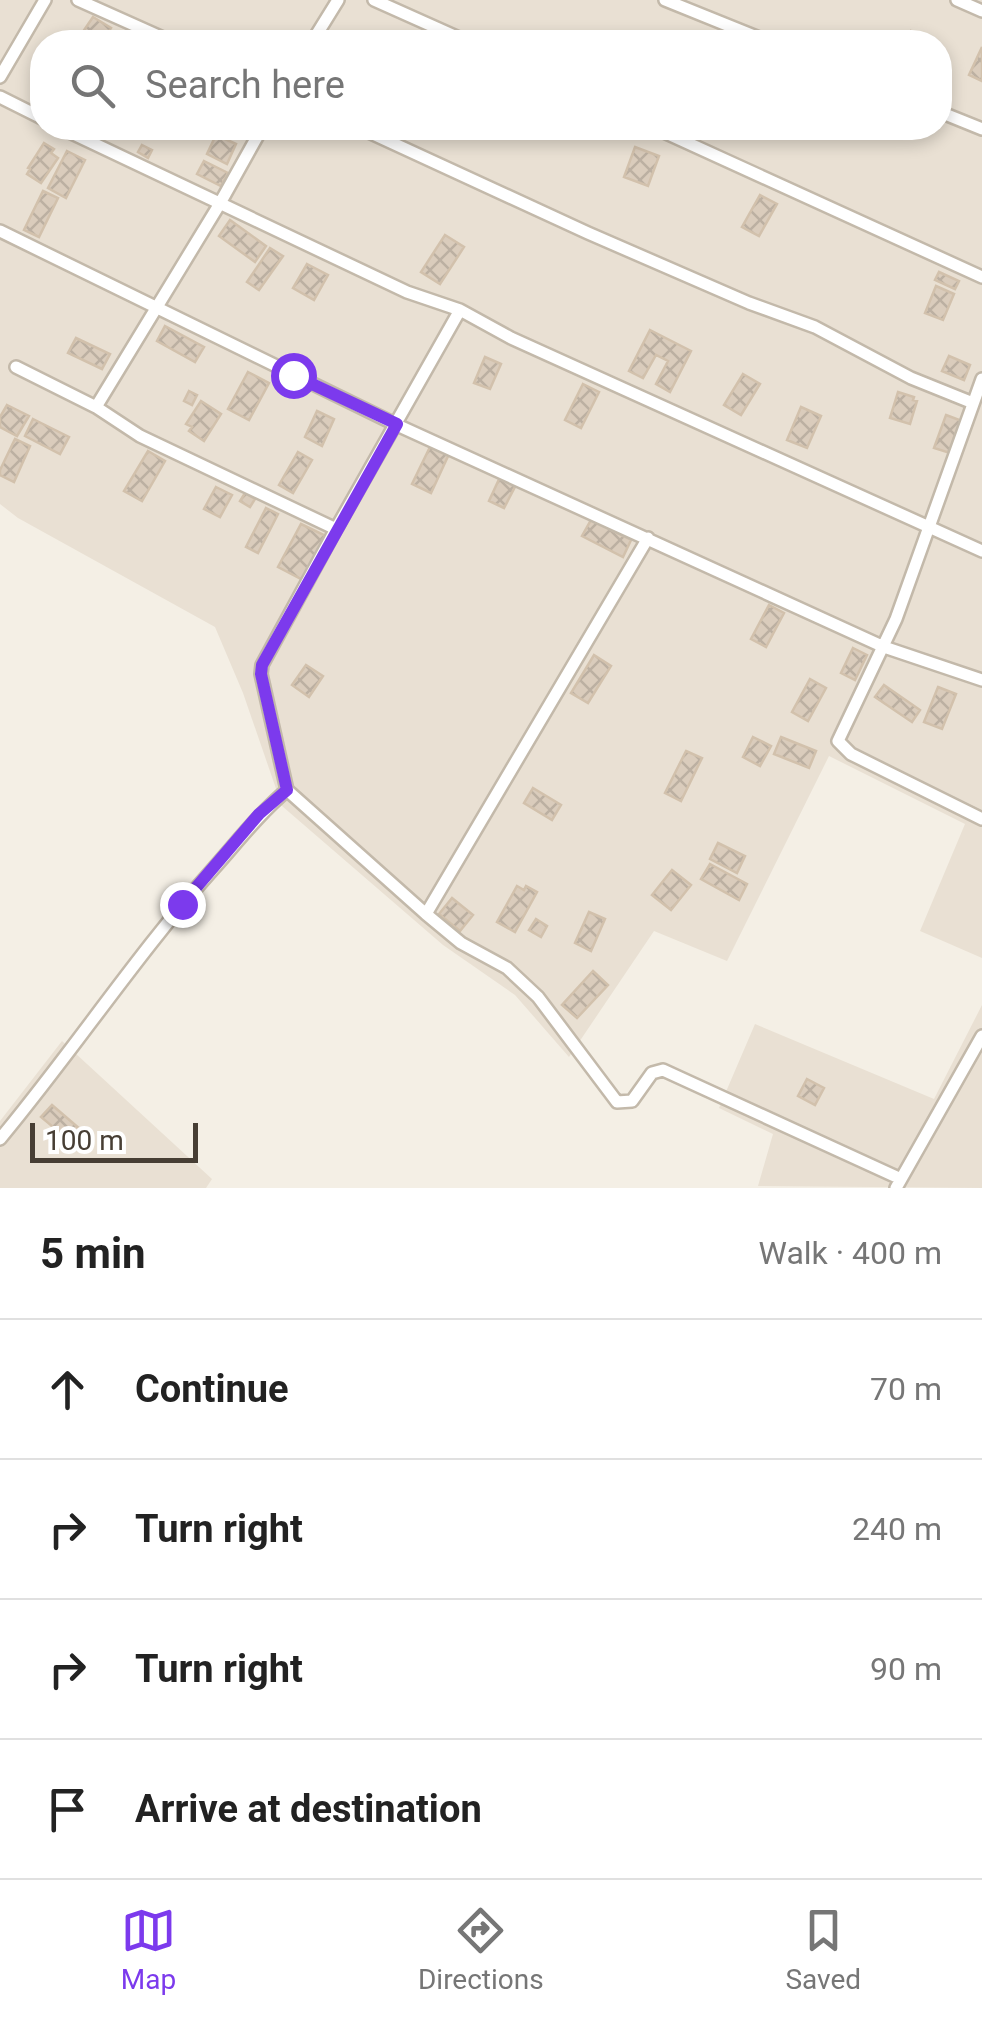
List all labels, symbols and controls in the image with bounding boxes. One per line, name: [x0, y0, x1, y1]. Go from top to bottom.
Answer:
search box: [30, 30, 952, 140]
icon: search: [65, 58, 120, 113]
text: Search here: [145, 63, 345, 107]
route start: [271, 353, 317, 399]
route end: [160, 882, 206, 928]
scale bar: [30, 1118, 198, 1162]
text: 100 m: [45, 1124, 124, 1157]
text: 5 min: [40, 1229, 146, 1278]
text: Walk · 400 m: [759, 1234, 942, 1272]
icon: ahead: [40, 1362, 95, 1417]
text: Continue: [135, 1367, 289, 1411]
text: 70 m: [870, 1370, 942, 1408]
icon: right: [40, 1502, 95, 1557]
text: Turn right: [135, 1507, 303, 1551]
text: 240 m: [852, 1510, 942, 1548]
icon: right: [40, 1642, 95, 1697]
text: Turn right: [135, 1647, 303, 1691]
text: 90 m: [870, 1650, 942, 1688]
icon: arrive: [40, 1782, 95, 1837]
text: Arrive at destination: [135, 1787, 482, 1831]
tab: Map: [121, 1903, 176, 1996]
tab: Directions: [418, 1903, 544, 1996]
tab: Saved: [785, 1903, 861, 1996]

